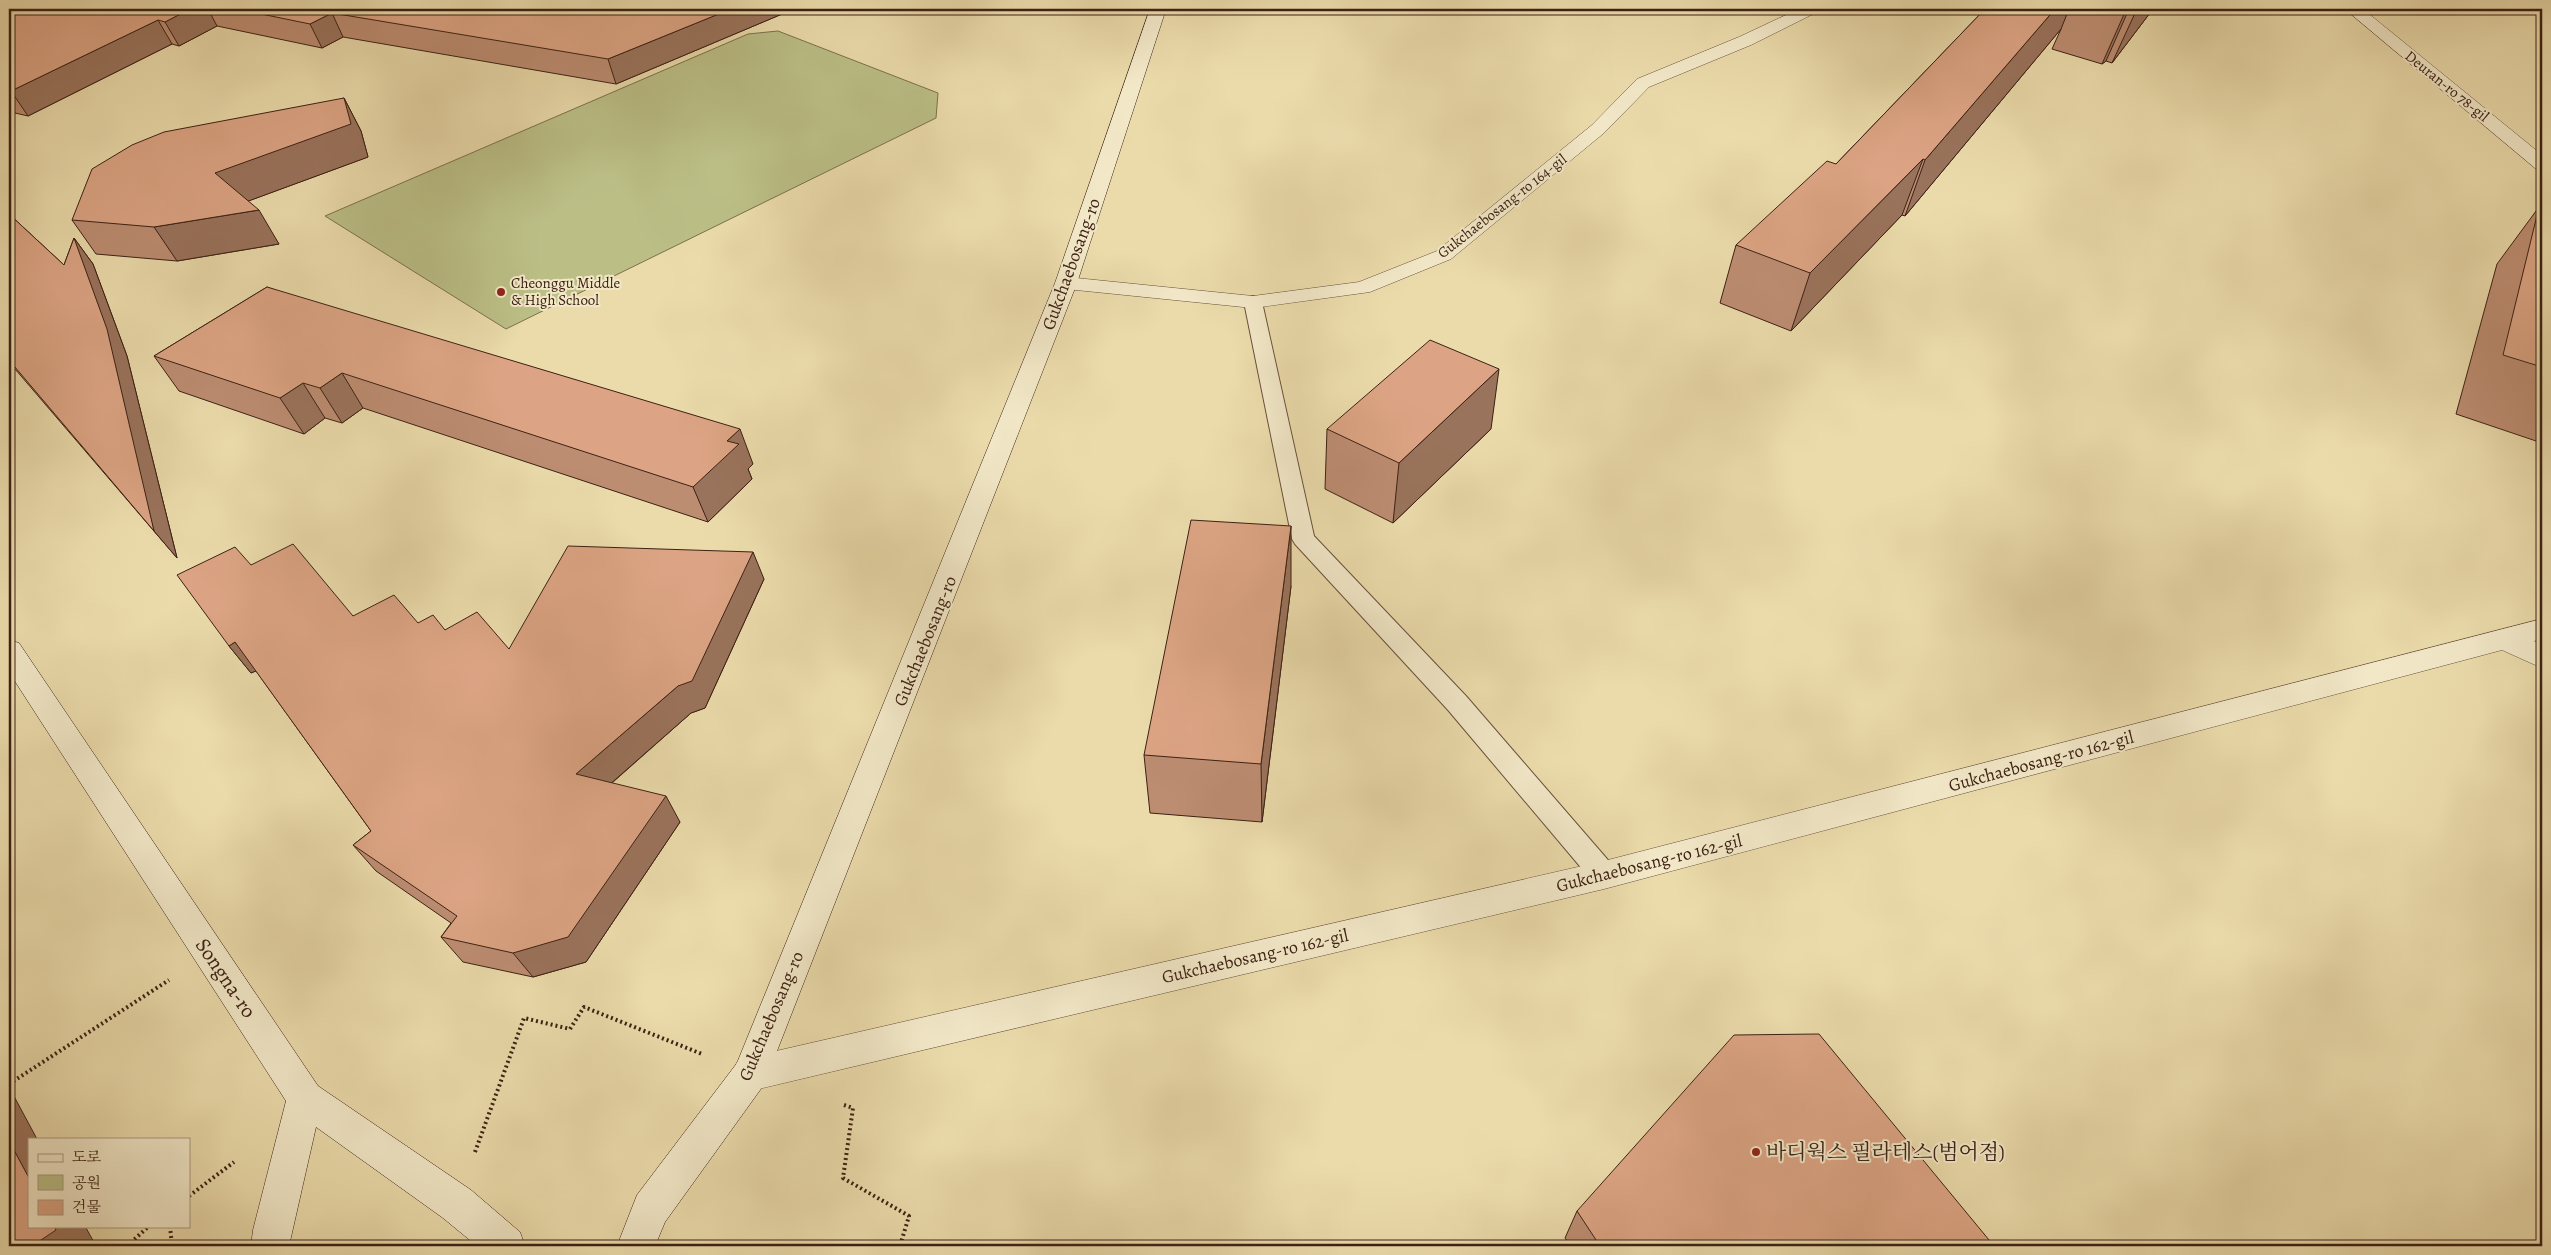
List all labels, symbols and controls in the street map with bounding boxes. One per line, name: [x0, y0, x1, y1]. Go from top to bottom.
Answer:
street label: Deuran-ro 78-gil: [2401, 46, 2493, 126]
street label: Gukchaebosang-ro 164-gil: [1433, 149, 1571, 263]
street label: Gukchaebosang-ro: [1036, 195, 1106, 333]
place label: Cheonggu Middle & High School: [511, 273, 620, 310]
marker: Cheonggu Middle & High School: [495, 286, 507, 298]
street label: Gukchaebosang-ro: [888, 572, 962, 710]
street label: Gukchaebosang-ro 162-gil: [1946, 725, 2137, 797]
street label: Gukchaebosang-ro 162-gil: [1554, 828, 1745, 898]
street label: Gukchaebosang-ro 162-gil: [1159, 923, 1351, 989]
street label: Songna-ro: [189, 933, 263, 1023]
street label: Gukchaebosang-ro: [733, 947, 809, 1085]
legend: [28, 1138, 190, 1228]
place label: 바디웍스 필라테스(범어점): [1766, 1138, 2005, 1166]
marker: 바디웍스 필라테스(범어점): [1750, 1146, 1762, 1158]
text: 도로: [72, 1147, 101, 1167]
text: 공원: [72, 1173, 101, 1193]
text: 건물: [72, 1197, 101, 1217]

